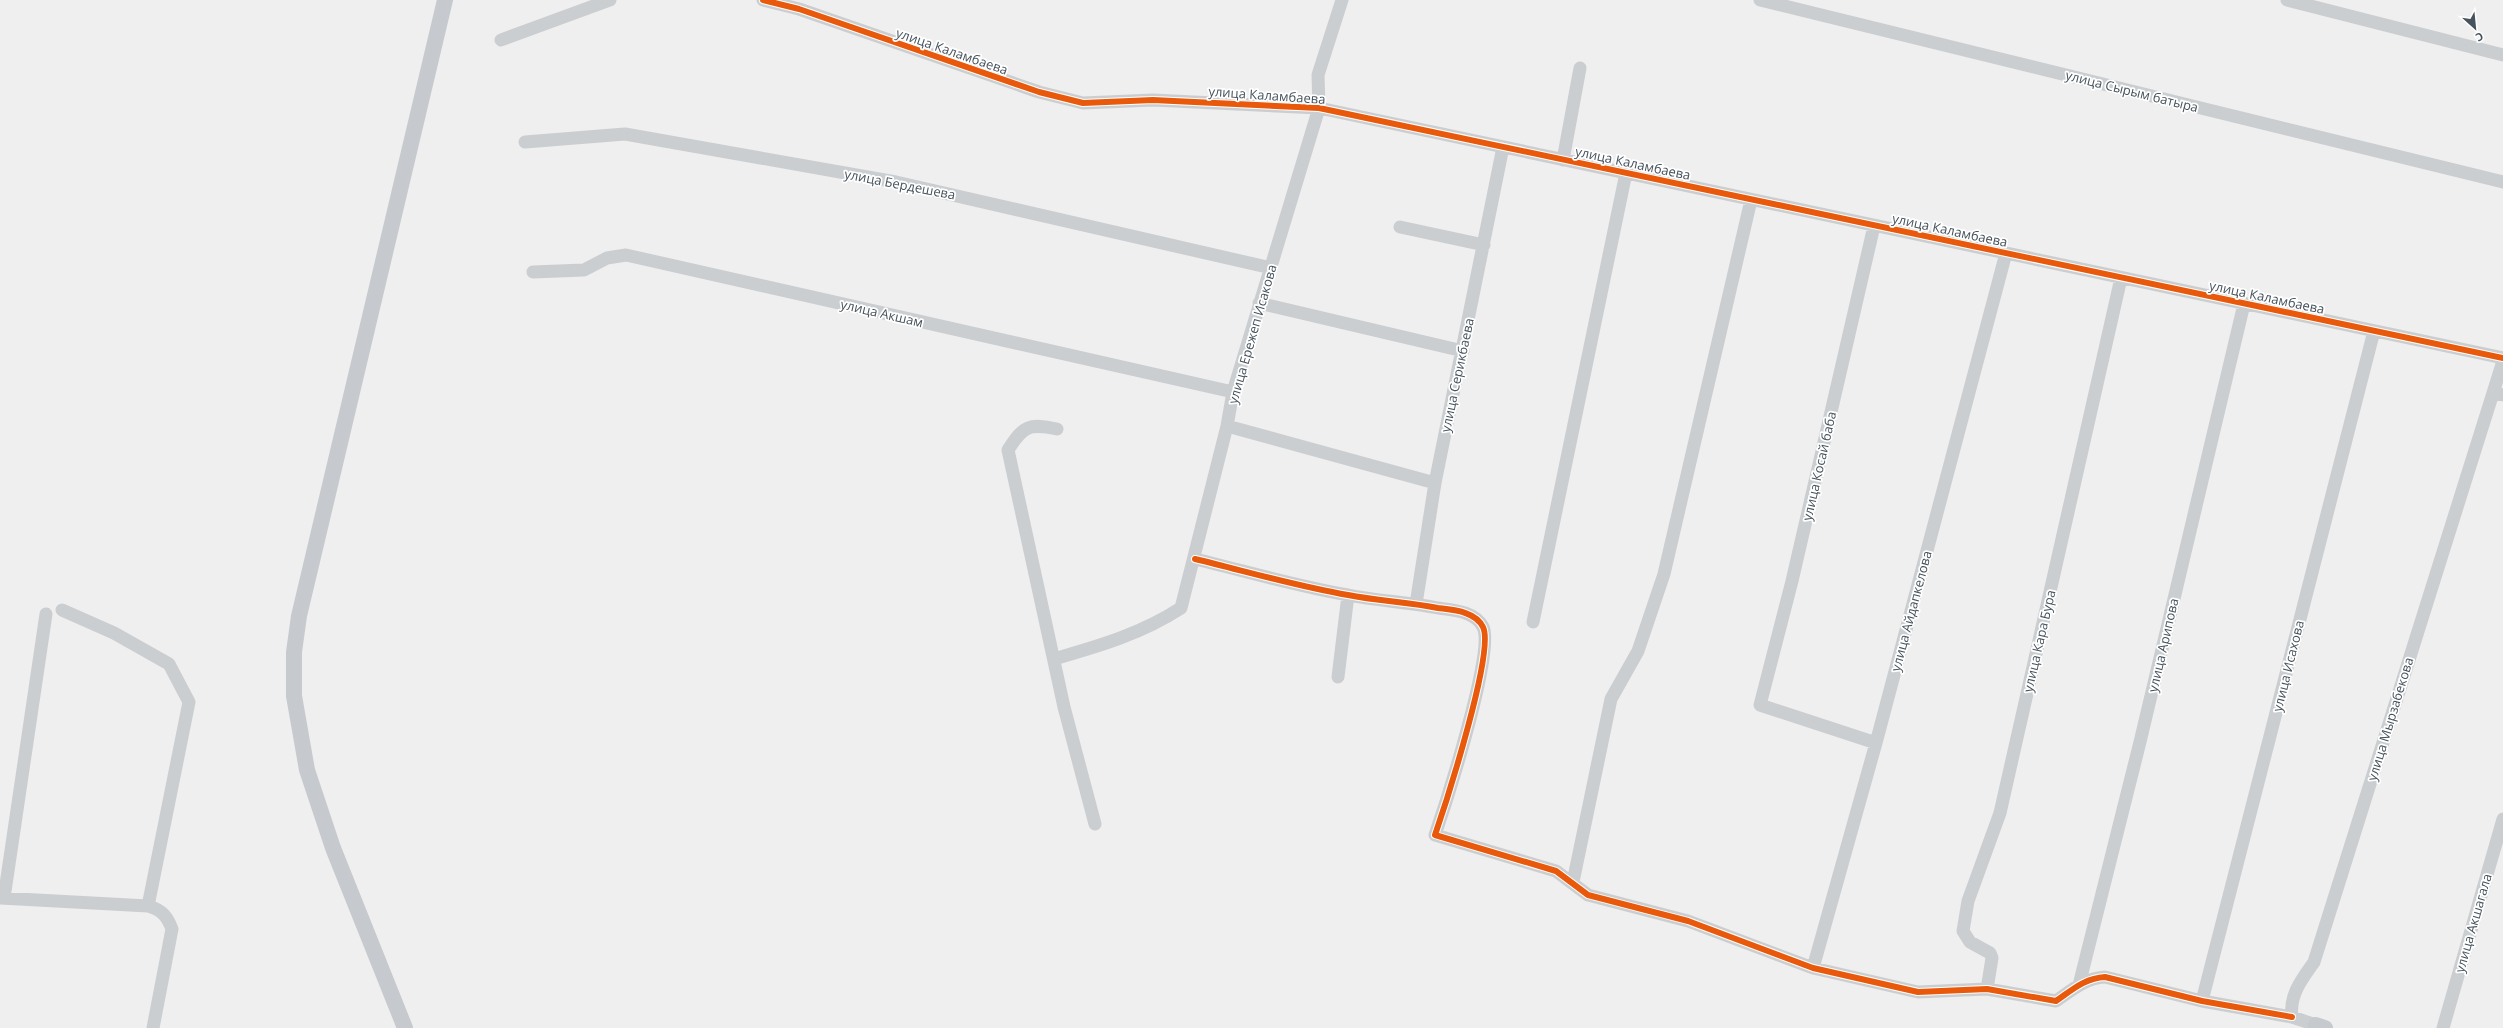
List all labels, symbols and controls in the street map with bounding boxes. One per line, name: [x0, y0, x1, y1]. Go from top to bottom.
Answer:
north arrow: [2455, 8, 2495, 48]
street label: улица Каламбаева: [894, 23, 1010, 79]
text: С: [2473, 29, 2486, 46]
street label: улица Сырым батыра: [2064, 66, 2200, 116]
street label: улица Каламбаева: [1208, 82, 1326, 108]
street label: улица Каламбаева: [1574, 142, 1692, 184]
street label: улица Бердешева: [843, 164, 957, 204]
street label: улица Каламбаева: [1891, 209, 2009, 251]
street label: улица Ережеп Исакова: [1223, 262, 1281, 406]
street label: улица Каламбаева: [2208, 276, 2326, 318]
street label: улица Акшам: [839, 295, 925, 331]
street label: улица Серикбаева: [1436, 316, 1478, 434]
street label: улица Косай баба: [1798, 410, 1840, 522]
street label: улица Айдапкелова: [1886, 549, 1936, 673]
street label: улица Кара Бура: [2018, 588, 2060, 694]
street label: улица Арипова: [2143, 596, 2183, 694]
street label: улица Исахова: [2268, 618, 2308, 714]
street label: улица Мырзабекова: [2363, 655, 2417, 783]
street label: улица Акшагала: [2450, 871, 2496, 975]

